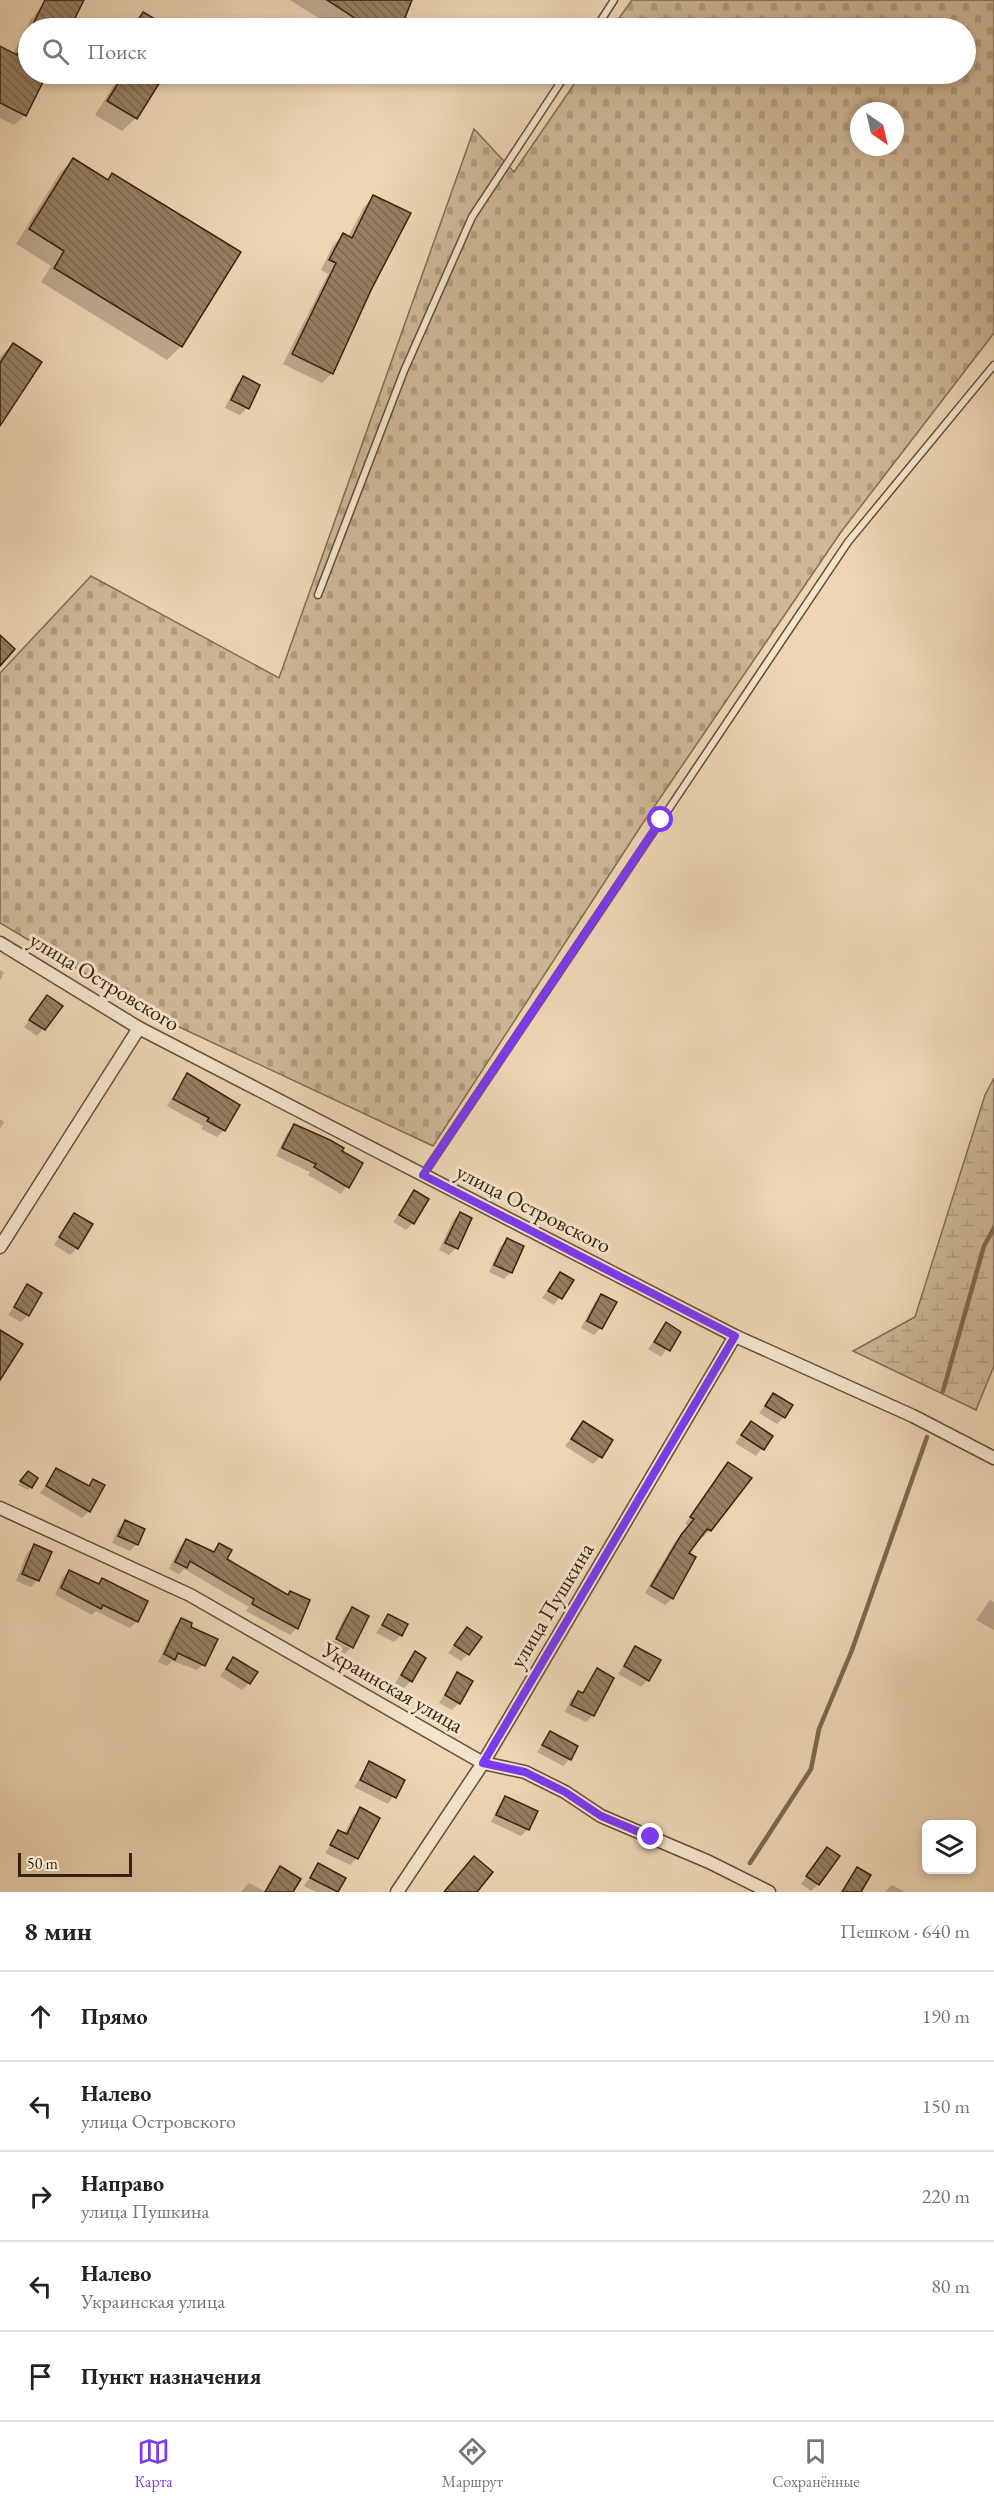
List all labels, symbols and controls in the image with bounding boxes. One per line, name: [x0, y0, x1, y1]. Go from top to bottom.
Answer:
search box: [18, 18, 976, 84]
icon: search: [39, 35, 72, 68]
text: Поиск: [87, 37, 147, 66]
north arrow: [850, 102, 904, 156]
route start: [647, 806, 673, 832]
street label: улица Островского: [24, 925, 185, 1038]
street label: улица Островского: [451, 1157, 616, 1260]
street label: улица Пушкина: [503, 1537, 600, 1673]
street label: Украинская улица: [316, 1635, 469, 1740]
map controls: [922, 1820, 976, 1874]
button: layers: [922, 1820, 976, 1874]
route end: [637, 1823, 663, 1849]
scale bar: [18, 1850, 132, 1878]
text: 50 m: [27, 1853, 58, 1874]
text: 8 мин: [24, 1914, 92, 1948]
text: Пешком · 640 m: [840, 1918, 970, 1944]
icon: ahead: [24, 2000, 57, 2033]
text: Прямо: [81, 2002, 148, 2031]
text: 190 m: [922, 2003, 970, 2029]
text: Налево: [81, 2079, 151, 2108]
icon: left: [24, 2090, 57, 2123]
text: 150 m: [922, 2093, 970, 2119]
text: улица Островского: [81, 2108, 236, 2134]
text: Направо: [81, 2169, 164, 2198]
icon: right: [24, 2180, 57, 2213]
text: 220 m: [922, 2183, 970, 2209]
text: улица Пушкина: [81, 2198, 209, 2224]
text: Налево: [81, 2259, 151, 2288]
icon: left: [24, 2270, 57, 2303]
text: 80 m: [931, 2273, 970, 2299]
text: Украинская улица: [81, 2288, 225, 2314]
icon: arrive: [24, 2360, 57, 2393]
text: Пункт назначения: [81, 2362, 261, 2391]
tab: Карта: [135, 2435, 173, 2492]
tab: Маршрут: [442, 2435, 503, 2492]
tab: Сохранённые: [772, 2435, 859, 2492]

